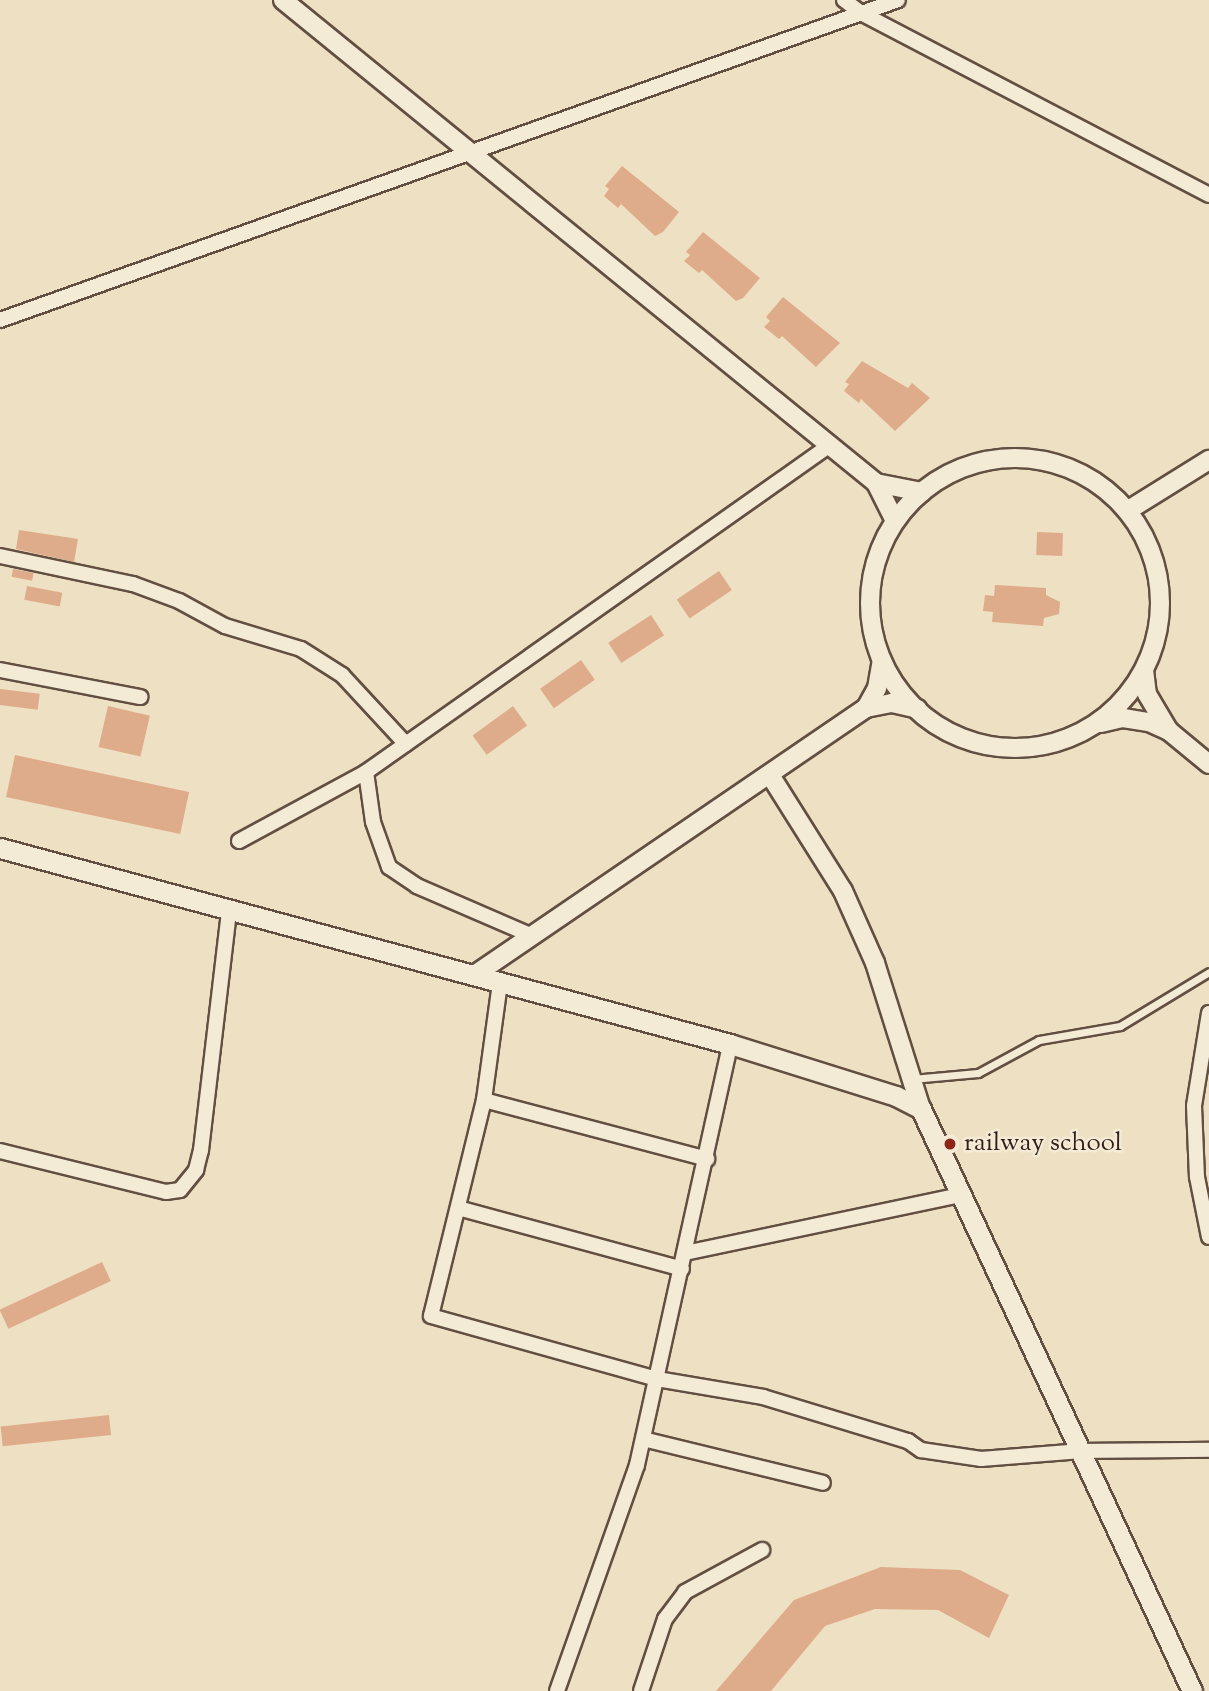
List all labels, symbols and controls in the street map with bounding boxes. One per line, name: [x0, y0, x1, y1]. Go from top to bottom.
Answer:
place label: railway school: [964, 1128, 1122, 1160]
marker: railway school: [942, 1136, 958, 1152]

